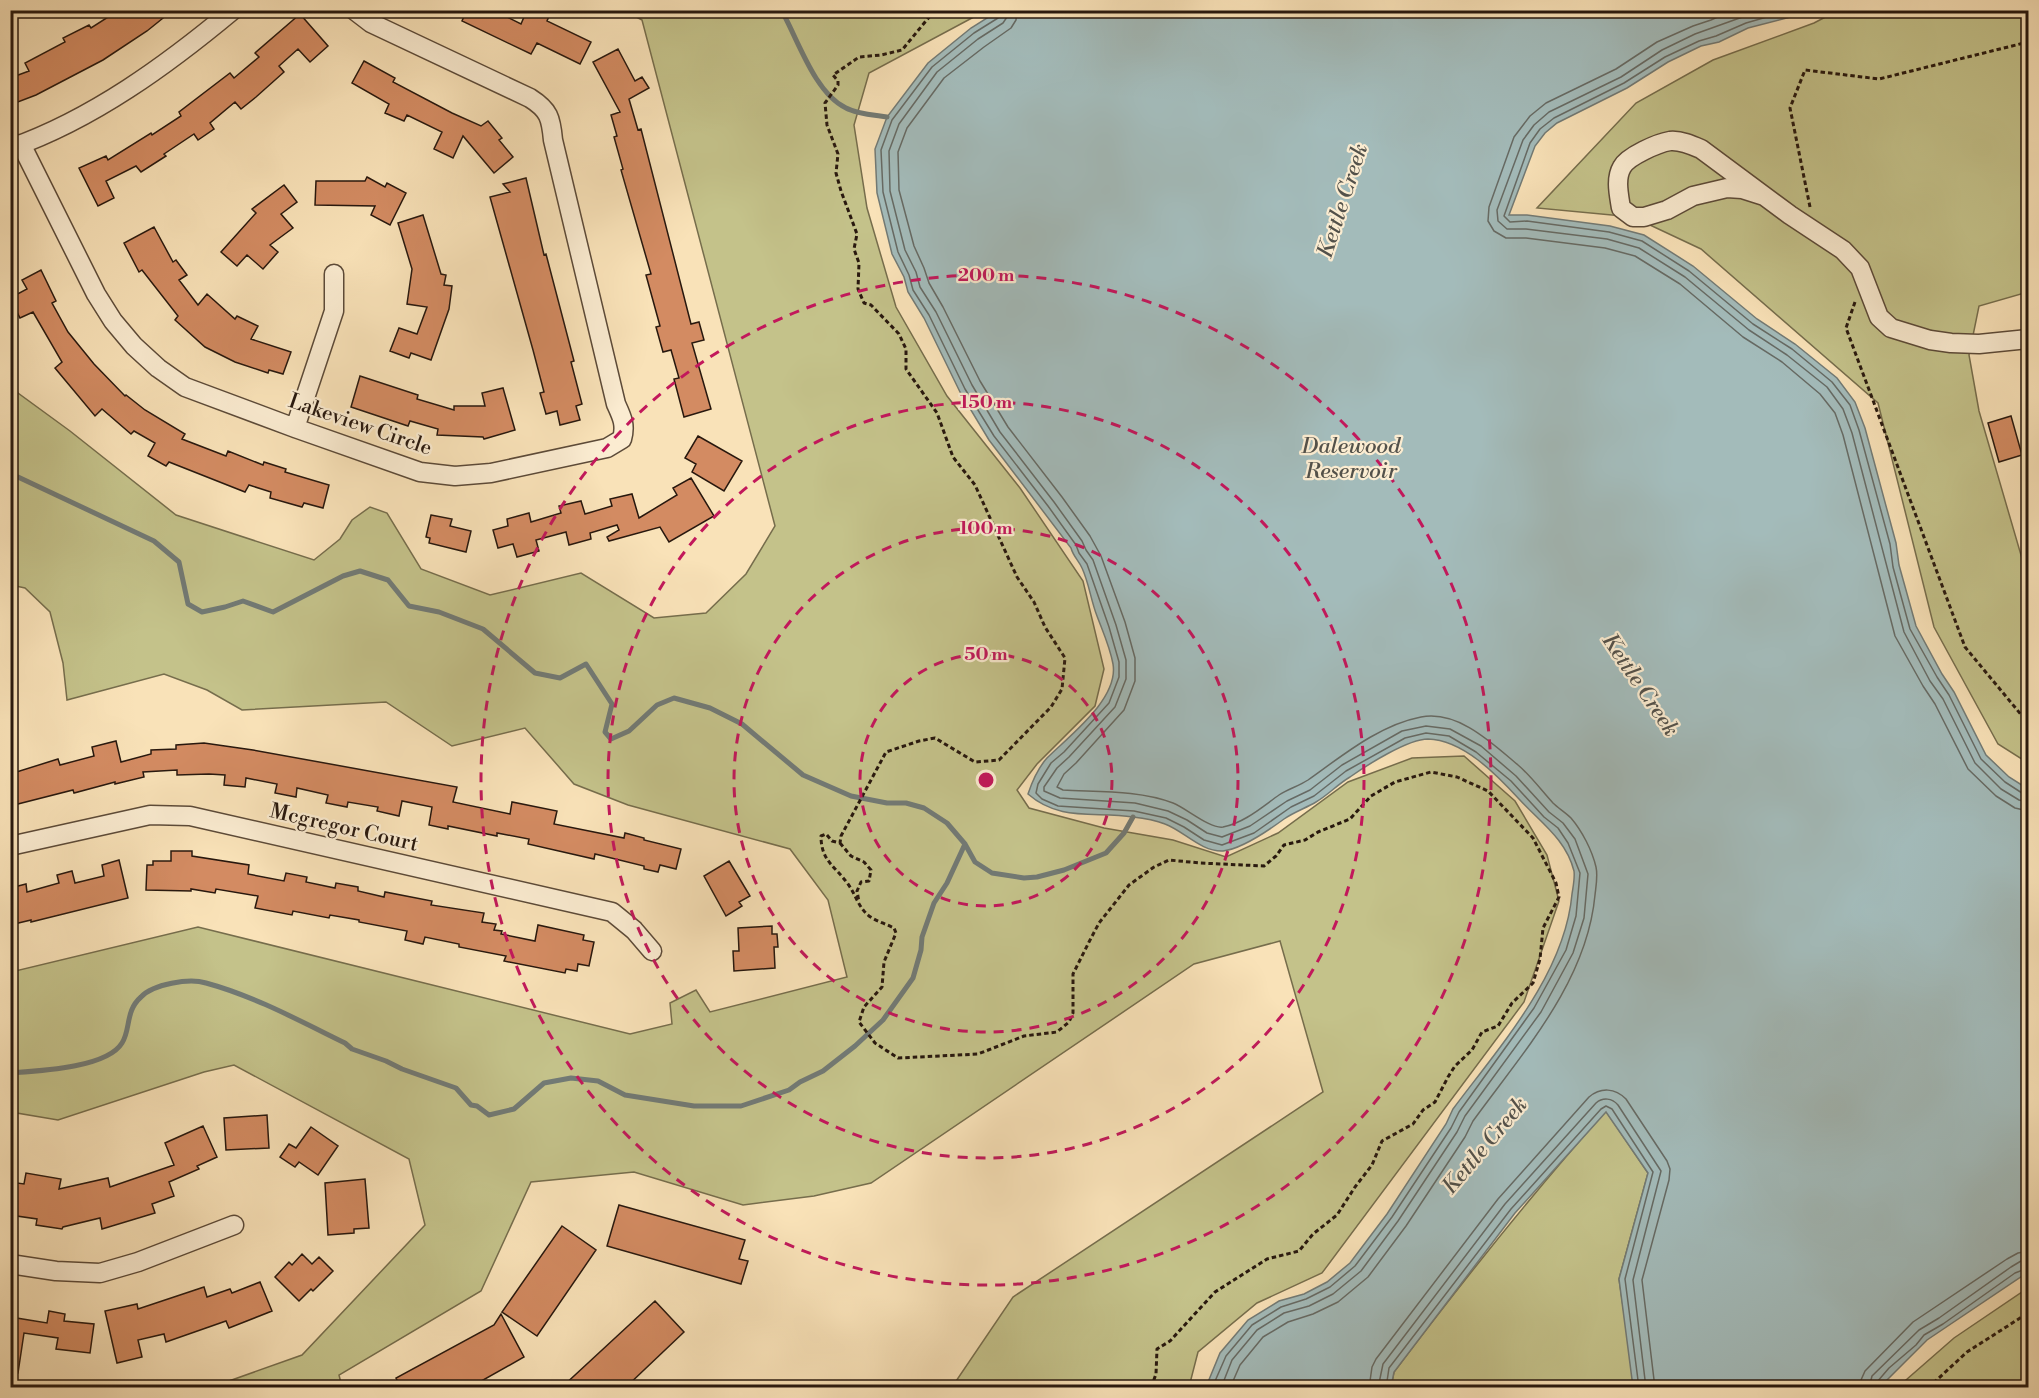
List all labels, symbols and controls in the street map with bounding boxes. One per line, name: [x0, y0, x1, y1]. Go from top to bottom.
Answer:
water label: Kettle Creek: [1312, 140, 1374, 262]
text: 200 m: [958, 264, 1015, 287]
street label: Lakeview Circle: [285, 388, 435, 462]
text: 150 m: [960, 391, 1013, 414]
water label: Dalewood Reservoir: [1301, 433, 1402, 485]
text: 100 m: [959, 517, 1013, 540]
water label: Kettle Creek: [1596, 628, 1684, 742]
text: 50 m: [964, 643, 1008, 666]
centre of rings: [976, 770, 996, 790]
street label: Mcgregor Court: [267, 798, 421, 858]
water label: Kettle Creek: [1437, 1092, 1533, 1200]

